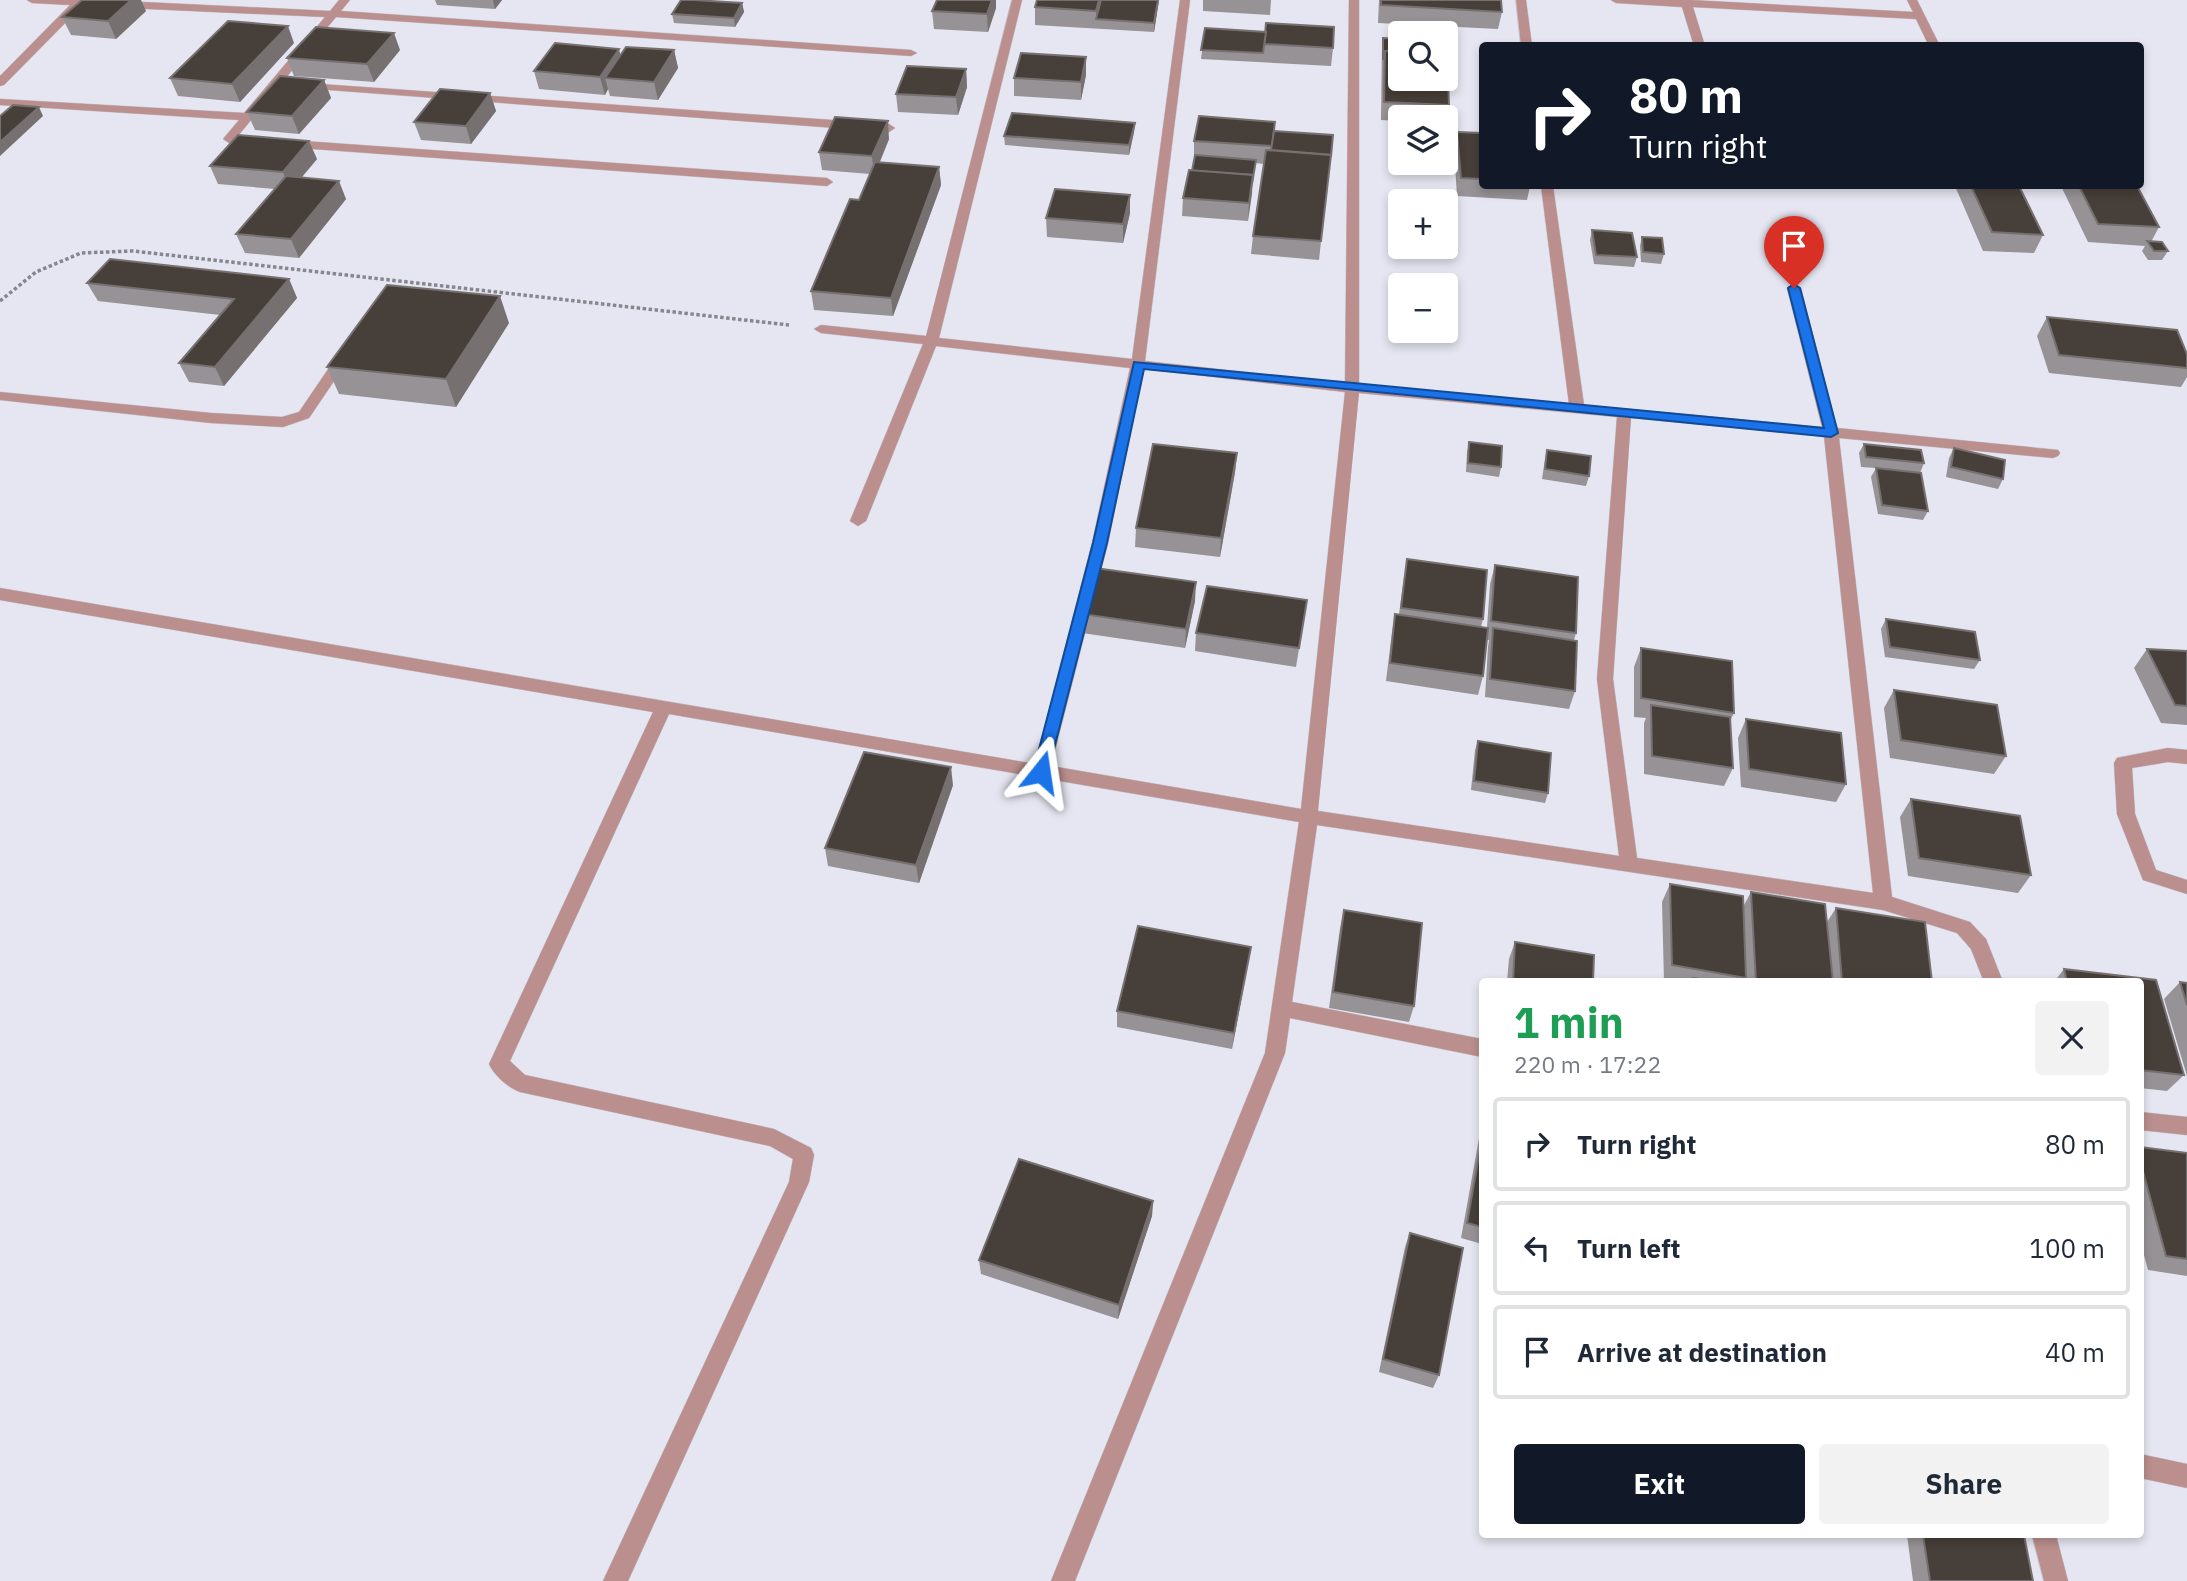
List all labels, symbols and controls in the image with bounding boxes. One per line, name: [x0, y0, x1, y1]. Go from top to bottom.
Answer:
map controls: [1388, 21, 1458, 343]
button: search: [1388, 21, 1458, 91]
text: 80 m: [1629, 63, 1743, 126]
icon: right: [1514, 70, 1605, 161]
button: layers: [1388, 105, 1458, 175]
text: Turn right: [1629, 125, 1767, 167]
button: +: [1388, 189, 1458, 259]
pin: [1764, 216, 1824, 288]
icon: arrive: [1775, 227, 1813, 265]
button: −: [1388, 273, 1458, 343]
position arrow: [1004, 735, 1078, 809]
text: 1 min: [1514, 995, 1624, 1050]
button: close: [2035, 1001, 2109, 1075]
text: 220 m · 17:22: [1514, 1049, 1661, 1079]
icon: right: [1518, 1125, 1556, 1163]
text: Turn right: [1577, 1127, 1696, 1161]
text: 80 m: [2045, 1127, 2105, 1161]
icon: left: [1518, 1229, 1556, 1267]
text: Turn left: [1577, 1231, 1680, 1265]
text: 100 m: [2029, 1231, 2105, 1265]
icon: arrive: [1518, 1333, 1556, 1371]
text: Arrive at destination: [1577, 1335, 1827, 1369]
text: 40 m: [2045, 1335, 2105, 1369]
button: Exit: [1514, 1444, 1805, 1524]
button: Share: [1819, 1444, 2109, 1524]

